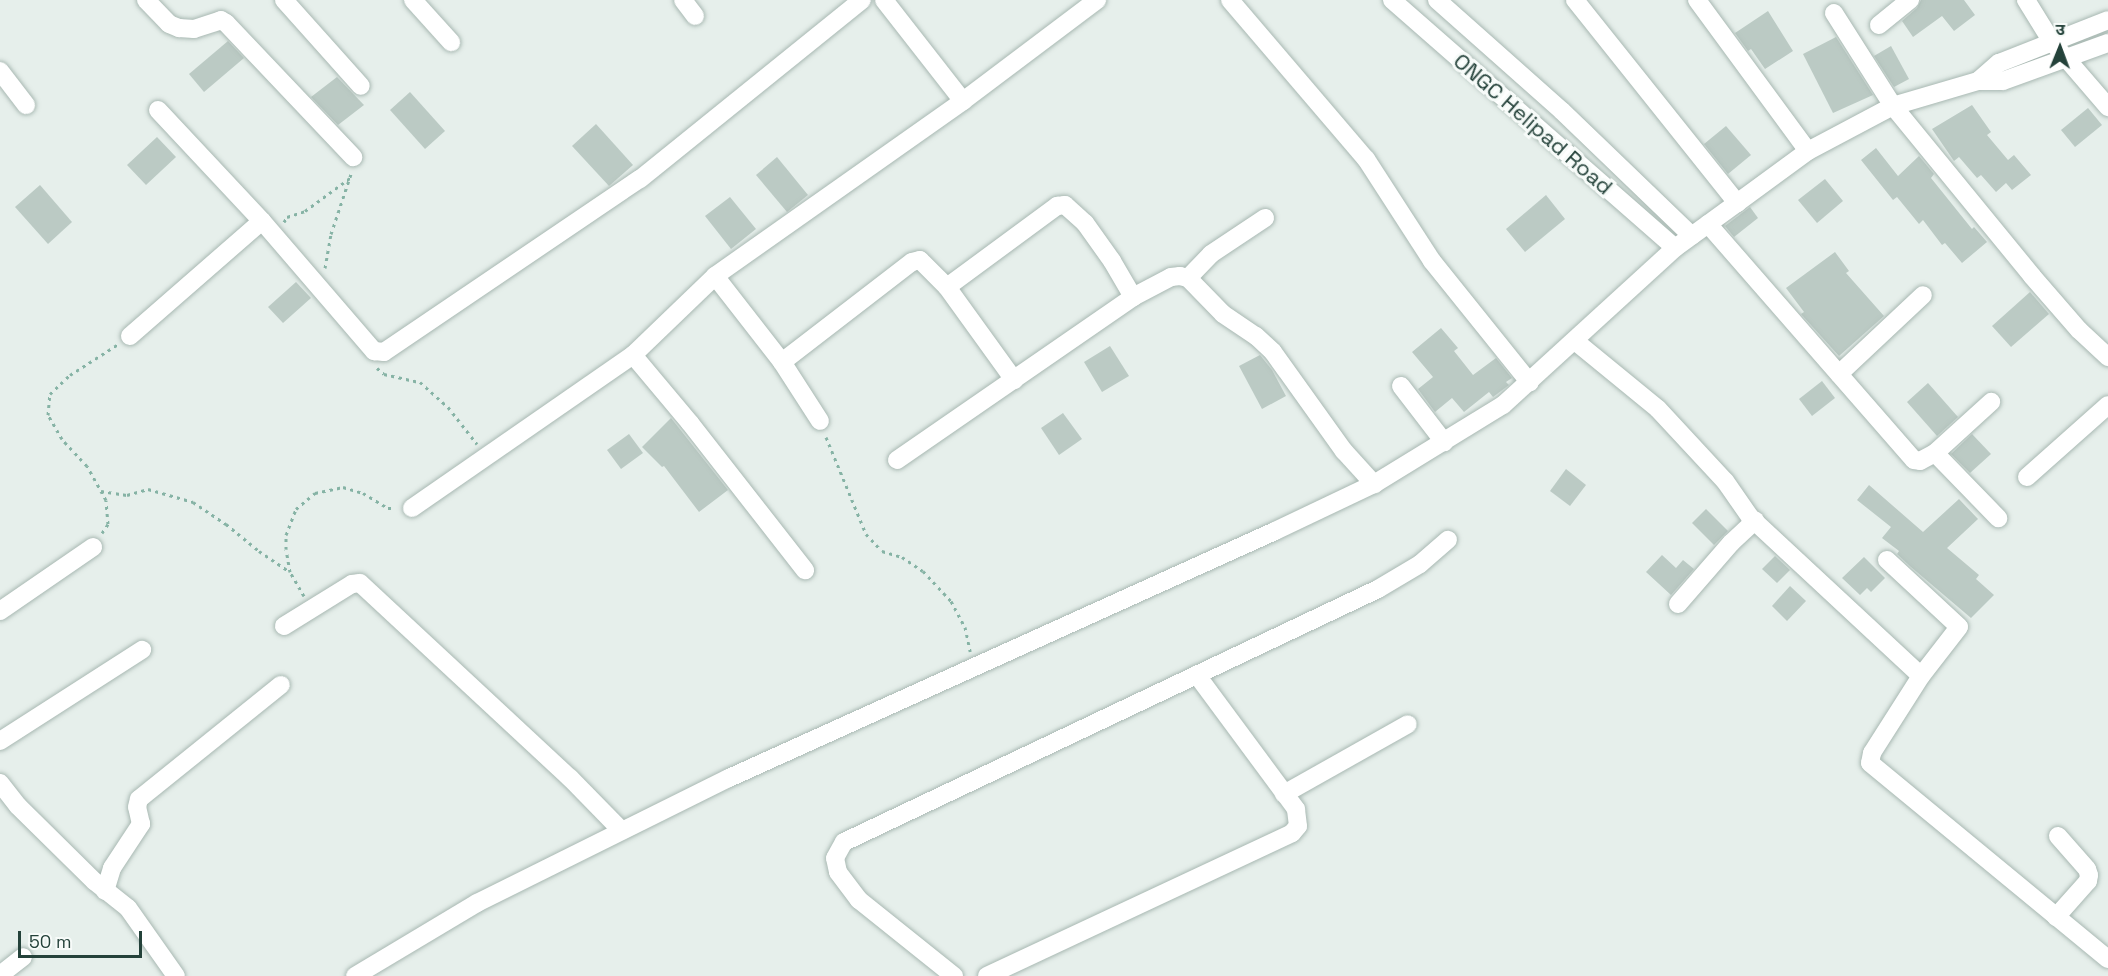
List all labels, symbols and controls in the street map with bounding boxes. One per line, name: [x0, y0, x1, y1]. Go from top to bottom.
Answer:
north arrow: [2030, 18, 2090, 78]
text: उ: [2055, 19, 2065, 40]
street label: ONGC Helipad Road: [1448, 48, 1618, 200]
scale bar: [21, 919, 146, 957]
text: 50 m: [29, 930, 71, 953]

